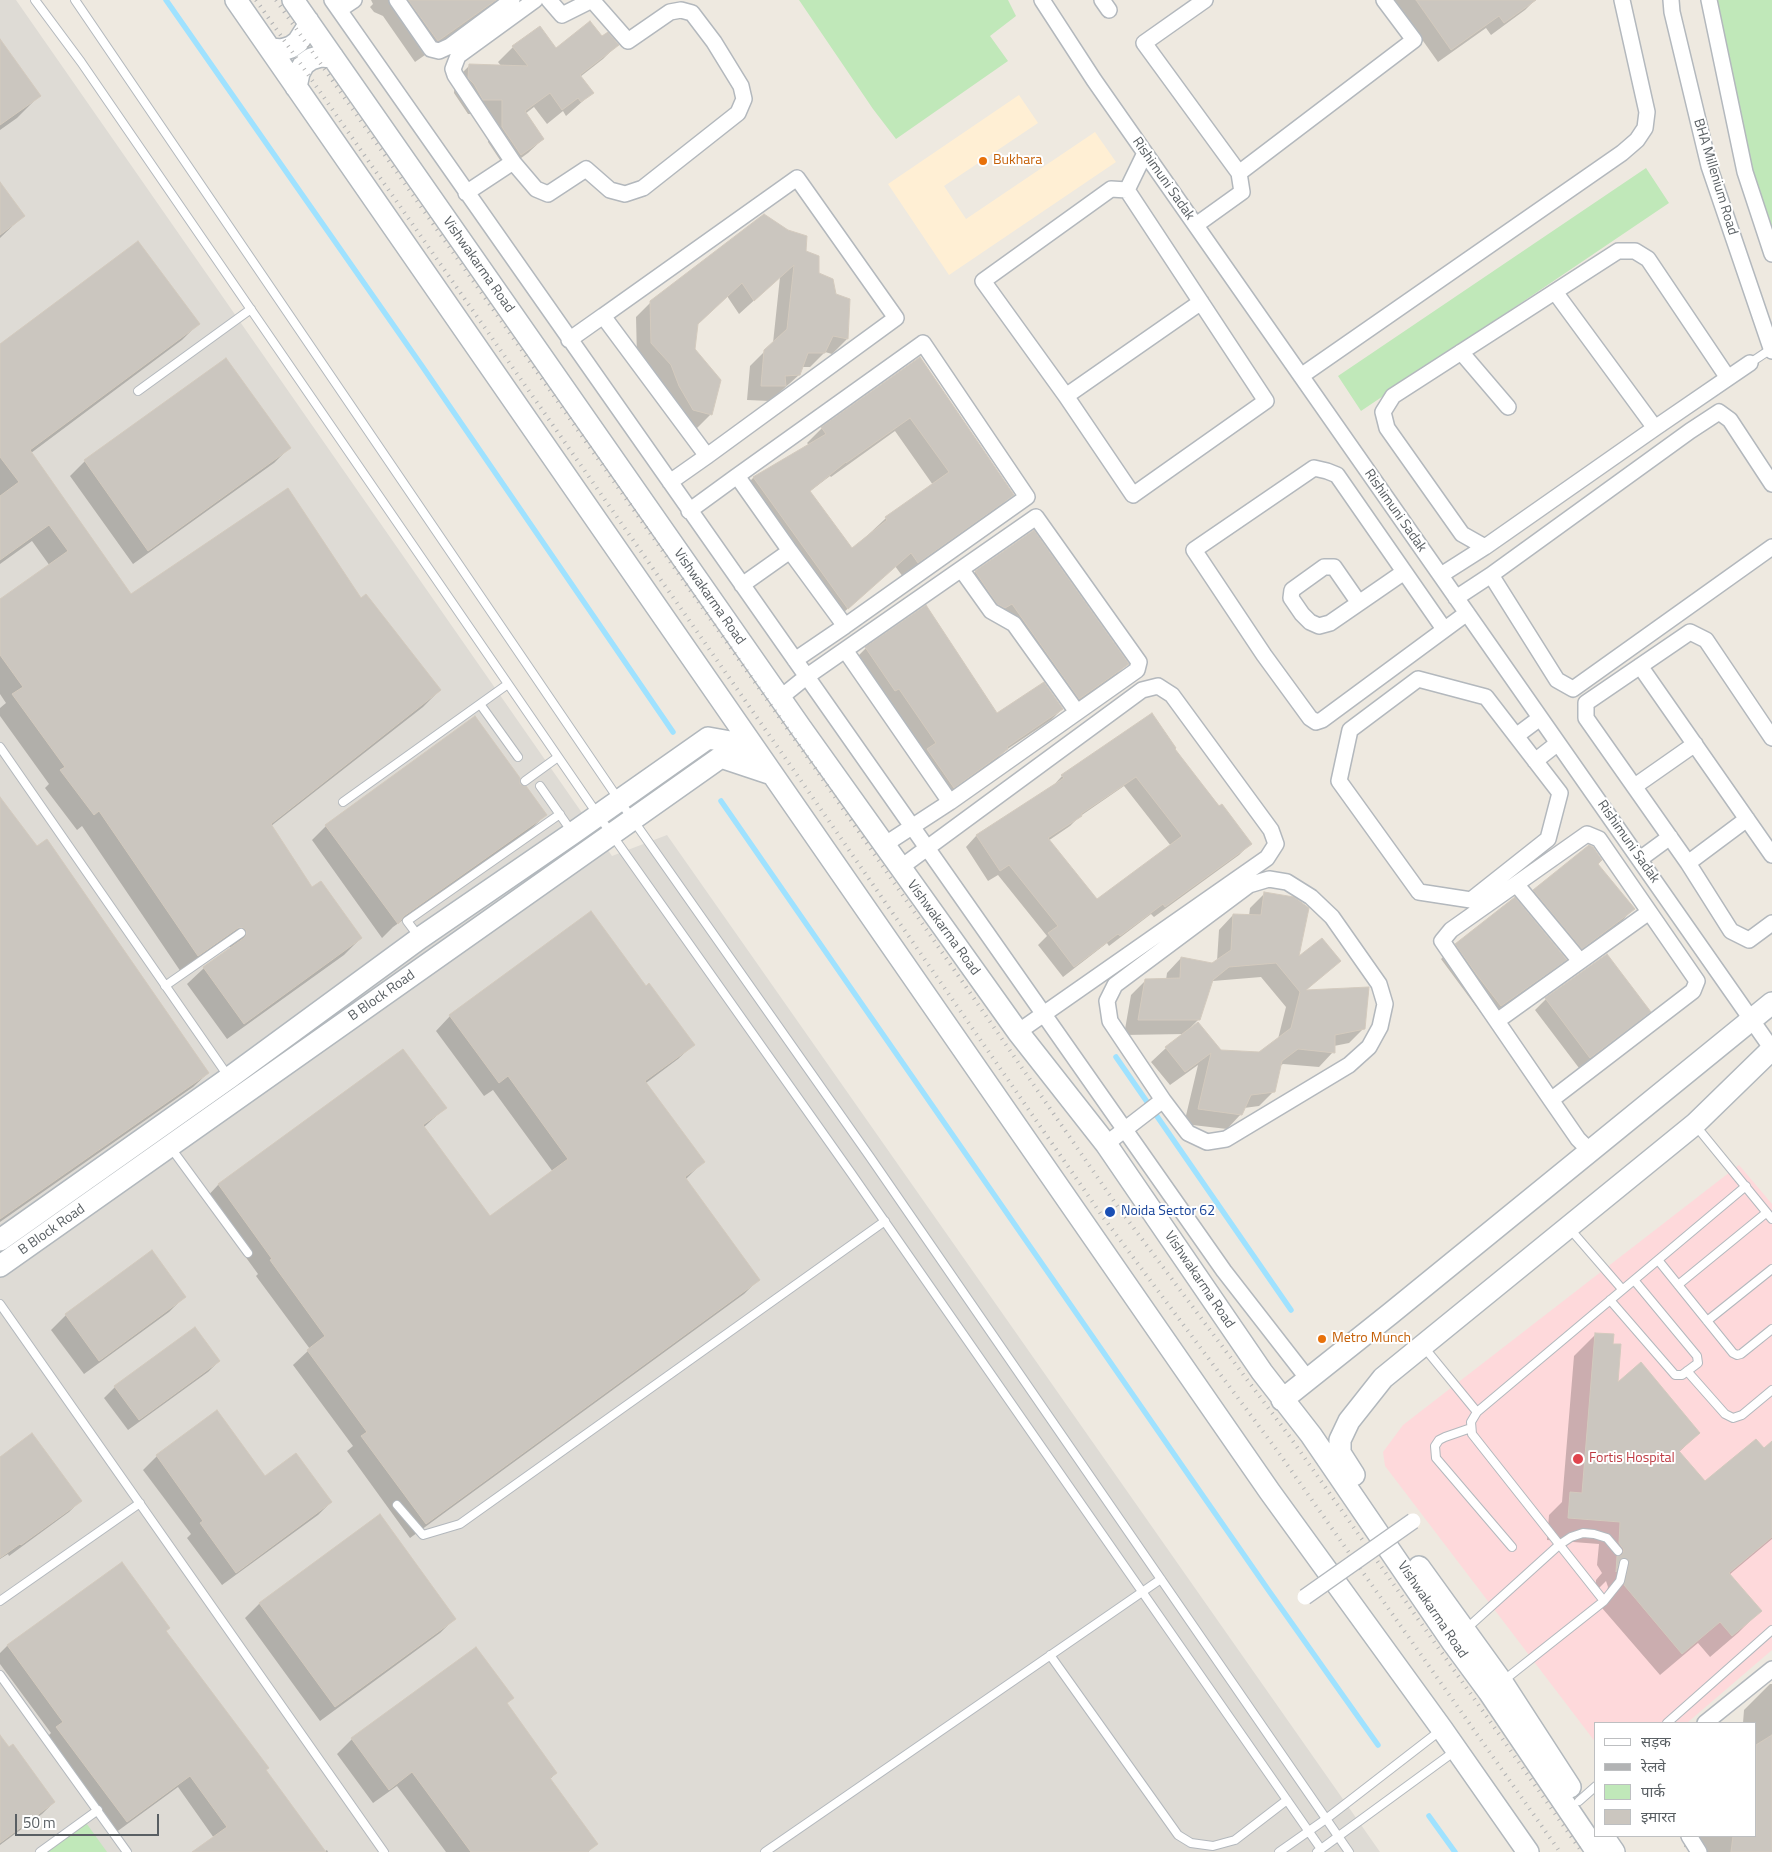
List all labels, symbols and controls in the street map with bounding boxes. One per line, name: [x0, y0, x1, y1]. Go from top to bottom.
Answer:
street label: BHA Millenium Road: [1689, 117, 1741, 237]
street label: Rishimuni Sadak: [1128, 134, 1198, 224]
place label: Bukhara: [993, 153, 1042, 169]
marker: Bukhara: [977, 155, 989, 167]
street label: Vishwakarma Road: [439, 214, 517, 316]
street label: Rishimuni Sadak: [1360, 466, 1430, 556]
street label: Vishwakarma Road: [670, 546, 748, 648]
street label: Rishimuni Sadak: [1593, 797, 1663, 887]
street label: Vishwakarma Road: [903, 877, 983, 979]
street label: B Block Road: [346, 967, 418, 1025]
street label: B Block Road: [16, 1201, 88, 1259]
place label: Noida Sector 62: [1121, 1204, 1215, 1220]
marker: Noida Sector 62: [1103, 1205, 1117, 1219]
street label: Vishwakarma Road: [1160, 1228, 1238, 1332]
place label: Metro Munch: [1332, 1331, 1411, 1347]
marker: Metro Munch: [1316, 1333, 1328, 1345]
place label: Fortis Hospital: [1589, 1451, 1675, 1467]
marker: Fortis Hospital: [1571, 1452, 1585, 1466]
street label: Vishwakarma Road: [1393, 1558, 1471, 1662]
legend: [1594, 1722, 1757, 1837]
text: सड़क: [1641, 1730, 1671, 1753]
text: रेलवे: [1641, 1755, 1666, 1778]
text: पार्क: [1641, 1780, 1665, 1803]
scale bar: [18, 1804, 161, 1836]
text: इमारत: [1641, 1805, 1676, 1828]
text: 50 m: [23, 1811, 56, 1834]

